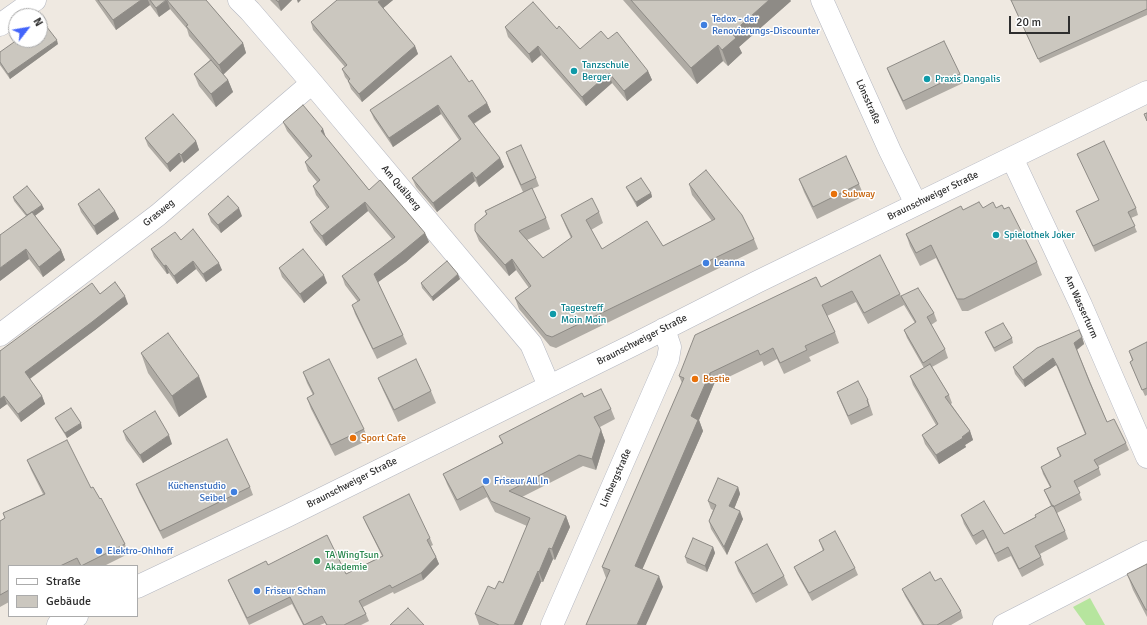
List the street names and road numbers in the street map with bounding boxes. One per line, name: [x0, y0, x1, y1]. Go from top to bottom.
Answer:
street label: Lönsstraße: [853, 78, 883, 126]
street label: Am Quälberg: [379, 163, 423, 213]
street label: Braunschweiger Straße: [885, 169, 981, 223]
street label: Grasweg: [141, 197, 177, 229]
street label: Am Wasserturm: [1062, 274, 1100, 340]
street label: Braunschweiger Straße: [595, 312, 689, 368]
street label: Limbergstraße: [598, 447, 634, 509]
street label: Braunschweiger Straße: [305, 455, 399, 511]

